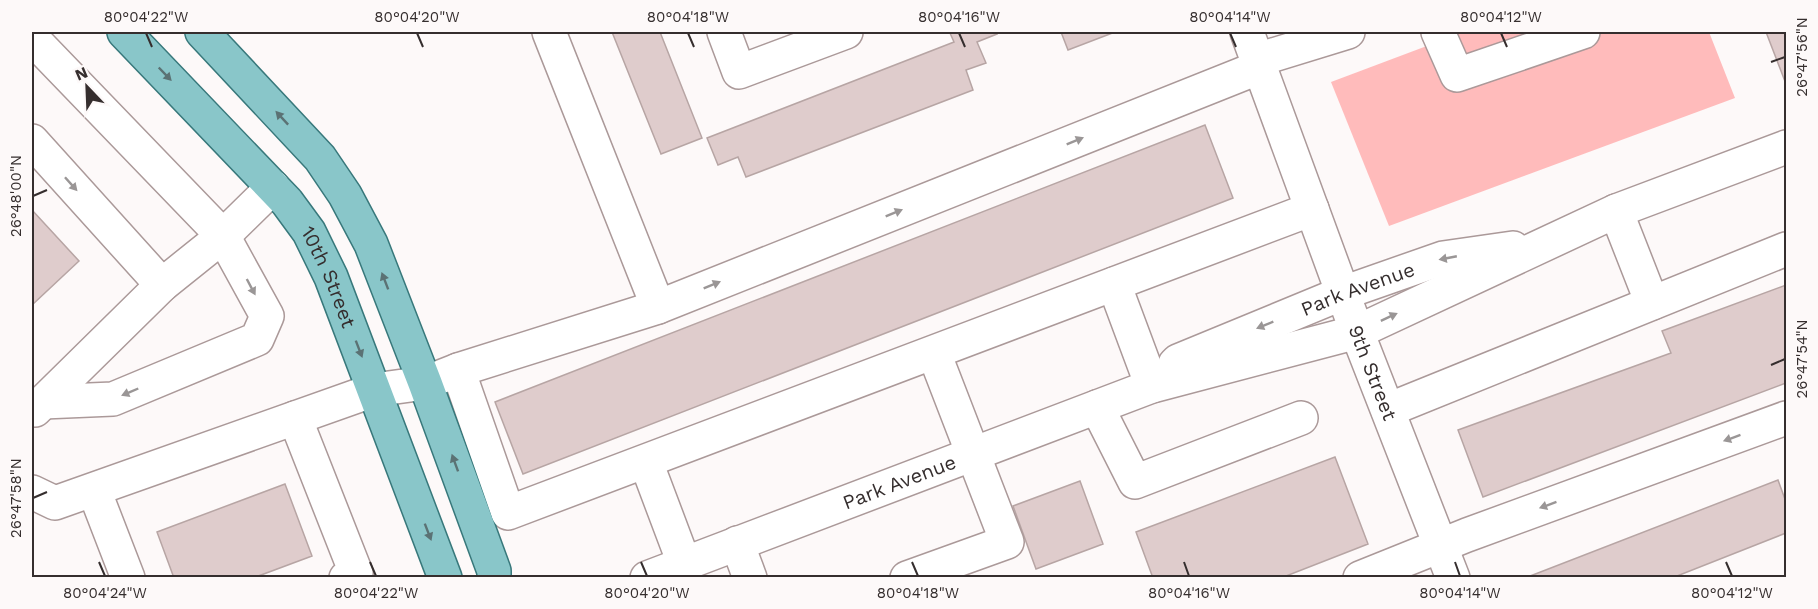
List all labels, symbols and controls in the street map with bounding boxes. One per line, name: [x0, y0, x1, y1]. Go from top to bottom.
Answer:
text: 80°04'22"W: [104, 8, 188, 26]
text: 80°04'20"W: [374, 8, 460, 26]
text: 80°04'18"W: [647, 8, 729, 26]
text: 80°04'16"W: [918, 8, 1000, 26]
text: 80°04'14"W: [1189, 8, 1271, 26]
text: 80°04'12"W: [1460, 8, 1542, 26]
text: 26°47'56"N: [1793, 17, 1811, 97]
north arrow: [57, 57, 117, 117]
text: N: [72, 63, 91, 85]
one-way arrow: [157, 66, 171, 80]
one-way arrow: [275, 110, 289, 125]
one-way arrow: [1066, 136, 1084, 145]
text: 26°48'00"N: [7, 155, 25, 237]
one-way arrow: [64, 176, 77, 191]
one-way arrow: [885, 208, 903, 218]
street label: 10th Street: [296, 221, 361, 332]
one-way arrow: [1438, 254, 1457, 263]
street label: Park Avenue: [1297, 257, 1418, 321]
one-way arrow: [380, 272, 389, 290]
one-way arrow: [246, 279, 256, 296]
one-way arrow: [704, 280, 722, 290]
one-way arrow: [1381, 312, 1399, 322]
one-way arrow: [1255, 320, 1273, 330]
text: 26°47'54"N: [1793, 320, 1811, 398]
street label: 9th Street: [1343, 322, 1402, 424]
one-way arrow: [354, 341, 364, 359]
one-way arrow: [121, 388, 139, 397]
one-way arrow: [1722, 433, 1740, 443]
street label: Park Avenue: [839, 450, 959, 514]
one-way arrow: [449, 454, 459, 472]
text: 26°47'58"N: [7, 458, 25, 538]
one-way arrow: [1539, 500, 1557, 510]
one-way arrow: [423, 523, 433, 541]
text: 80°04'24"W: [63, 584, 147, 602]
text: 80°04'22"W: [334, 584, 418, 602]
text: 80°04'20"W: [604, 584, 690, 602]
text: 80°04'18"W: [877, 584, 959, 602]
text: 80°04'16"W: [1148, 584, 1230, 602]
text: 80°04'14"W: [1419, 584, 1501, 602]
text: 80°04'12"W: [1691, 584, 1773, 602]

